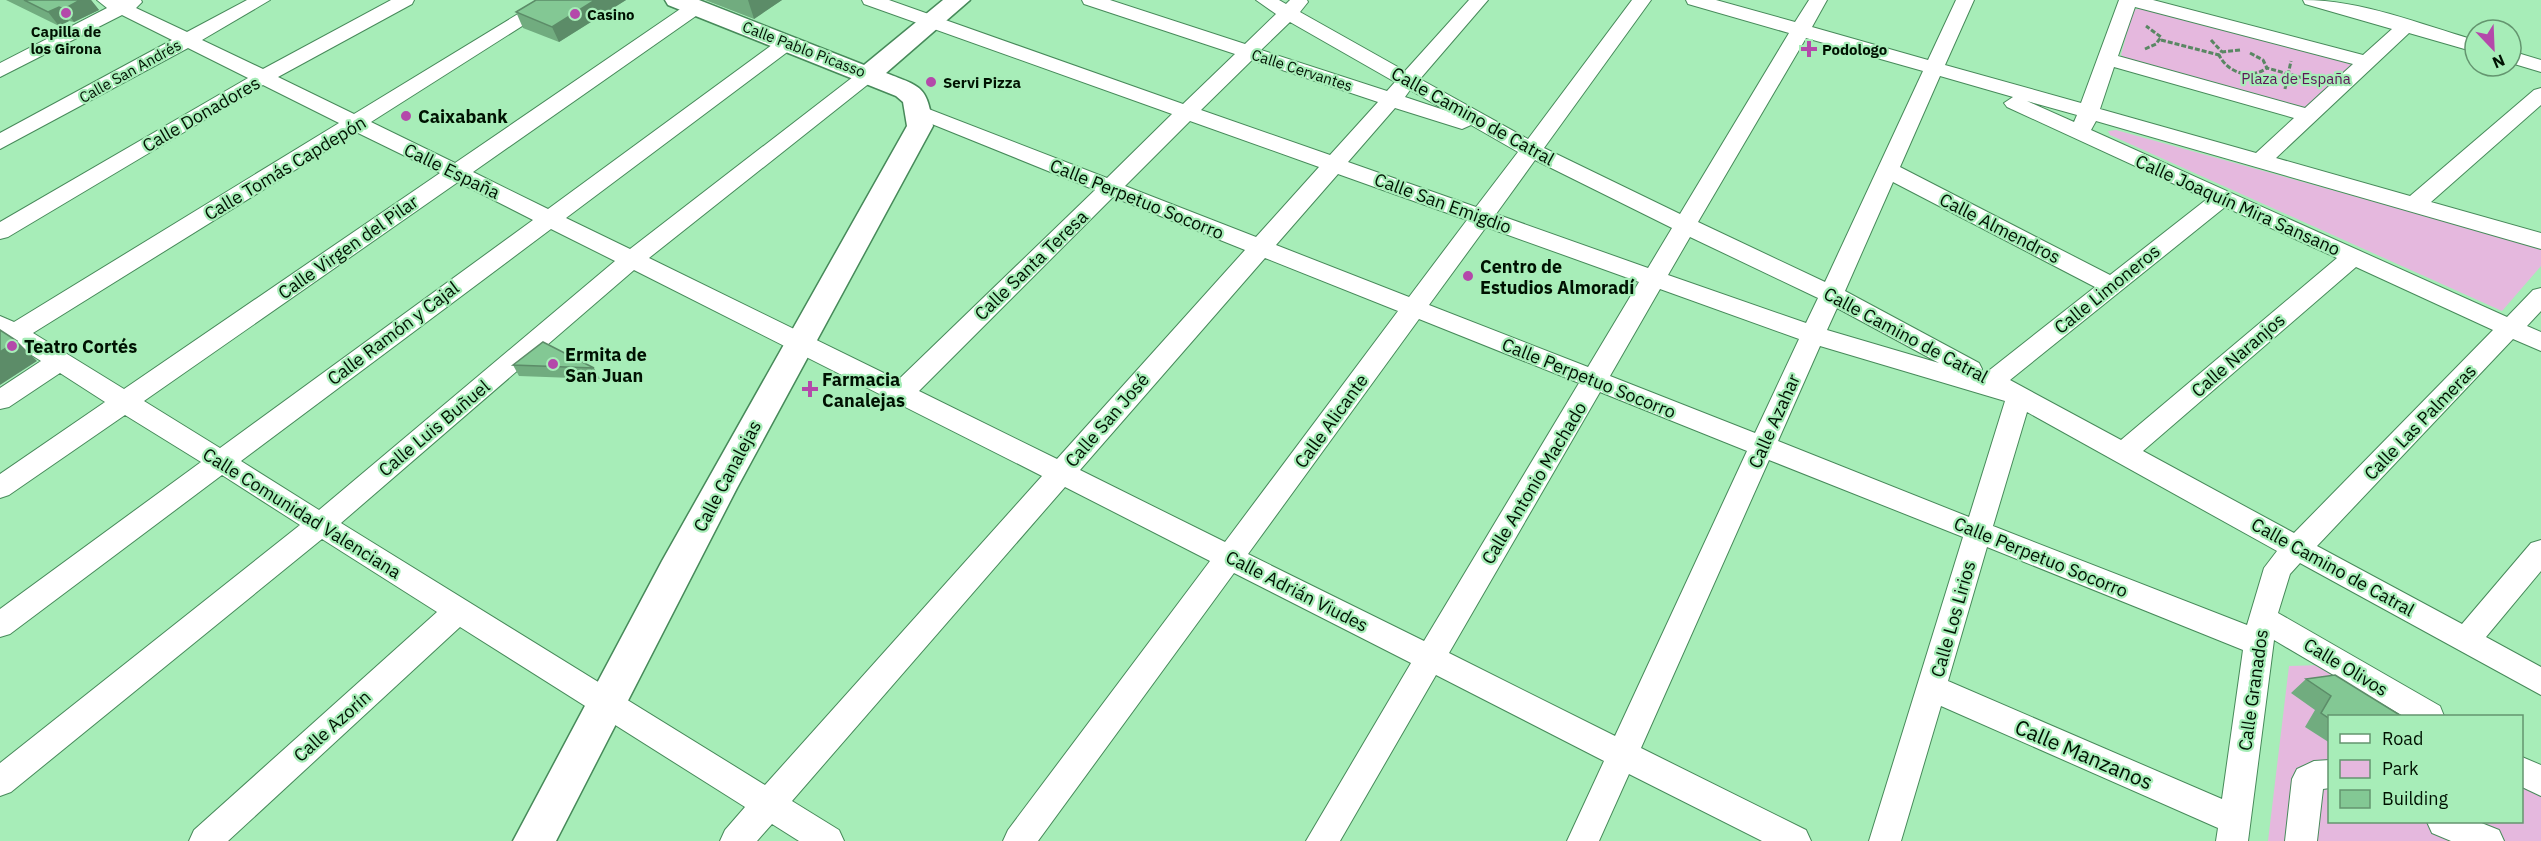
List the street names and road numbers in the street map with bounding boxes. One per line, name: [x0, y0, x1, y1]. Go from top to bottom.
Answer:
street label: Calle Pablo Picasso: [740, 17, 868, 81]
street label: Calle San Andrés: [76, 35, 184, 107]
street label: Calle Cervantes: [1249, 45, 1355, 95]
street label: Calle Camino de Catral: [1387, 62, 1559, 170]
street label: Calle Donadores: [138, 71, 264, 157]
street label: Calle Tomás Capdepón: [200, 111, 370, 225]
street label: Calle España: [400, 138, 504, 204]
street label: Calle Joaquín Mira Sansano: [2132, 149, 2344, 261]
street label: Calle Perpetuo Socorro: [1047, 154, 1227, 244]
street label: Calle San Emigdio: [1371, 168, 1515, 238]
street label: Calle Almendros: [1936, 188, 2064, 268]
street label: Calle Virgen del Pilar: [273, 190, 423, 304]
street label: Calle Santa Teresa: [969, 205, 1093, 325]
street label: Calle Limoneros: [2049, 239, 2165, 339]
street label: Calle Ramón y Cajal: [323, 276, 463, 390]
street label: Calle Camino de Catral: [1820, 282, 1992, 388]
street label: Calle Naranjos: [2186, 308, 2290, 402]
street label: Calle Perpetuo Socorro: [1499, 333, 1679, 423]
street label: Calle Las Palmeras: [2359, 359, 2481, 485]
street label: Calle San José: [1060, 368, 1154, 472]
street label: Calle Alicante: [1289, 369, 1373, 472]
street label: Calle Azahar: [1743, 370, 1805, 472]
street label: Calle Luis Buñuel: [374, 375, 494, 481]
street label: Calle Antonio Machado: [1476, 398, 1592, 568]
street label: Calle Canalejas: [688, 416, 766, 536]
street label: Calle Comunidad Valenciana: [199, 442, 406, 584]
street label: Calle Perpetuo Socorro: [1951, 512, 2131, 602]
street label: Calle Camino de Catral: [2247, 513, 2419, 621]
street label: Calle Adrián Viudes: [1222, 545, 1372, 637]
street label: Calle Los Lirios: [1925, 558, 1981, 680]
street label: Calle Granados: [2233, 628, 2273, 752]
street label: Calle Olivos: [2300, 633, 2392, 701]
street label: Calle Azorín: [289, 685, 375, 767]
street label: Calle Manzanos: [2011, 712, 2157, 796]

